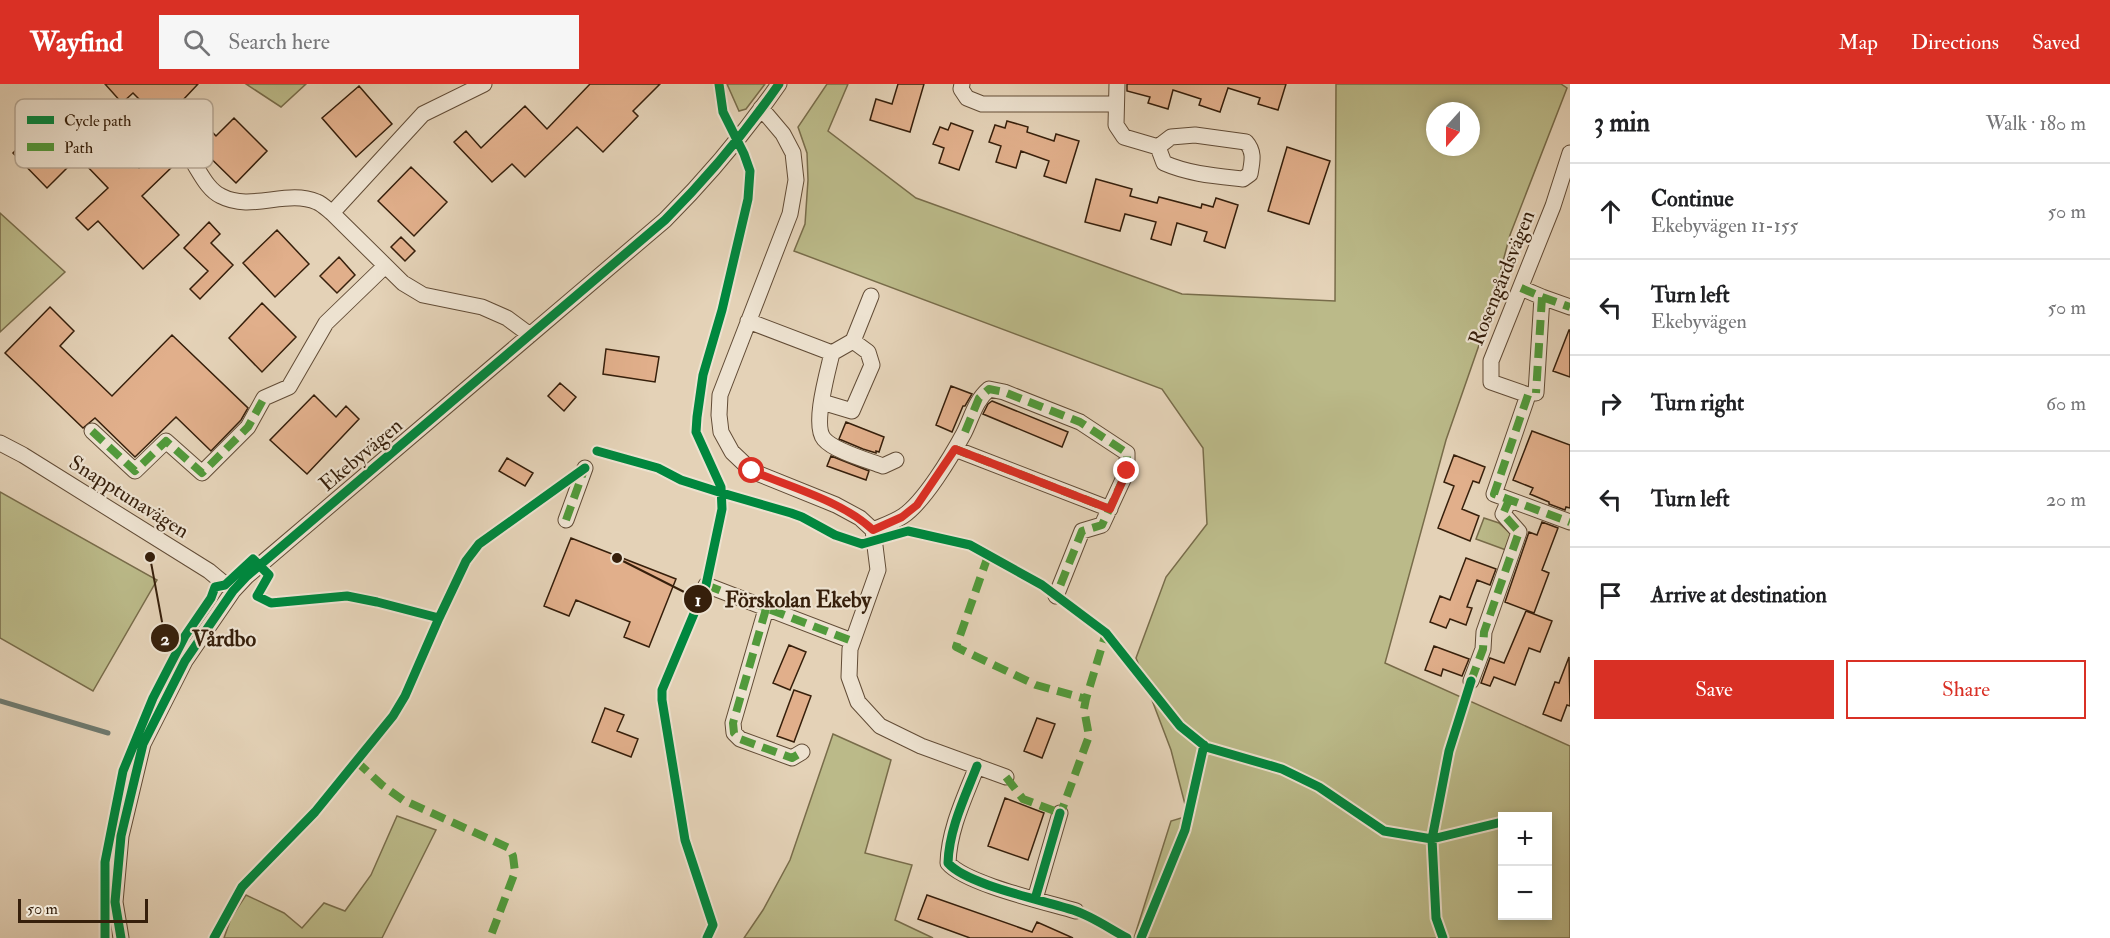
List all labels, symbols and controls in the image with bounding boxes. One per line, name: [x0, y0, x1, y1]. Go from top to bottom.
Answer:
search box: [159, 15, 579, 69]
text: Wayfind: [30, 25, 123, 60]
icon: search: [180, 26, 213, 59]
text: Search here: [228, 28, 330, 56]
text: Map: [1838, 29, 1878, 56]
text: Directions: [1911, 29, 1999, 56]
text: Saved: [2032, 29, 2080, 56]
legend: [15, 99, 213, 168]
north arrow: [1426, 102, 1480, 156]
text: 3 min: [1594, 107, 1650, 139]
text: Cycle path: [64, 111, 132, 132]
text: Walk · 180 m: [1986, 111, 2086, 136]
text: Path: [64, 138, 94, 158]
text: Continue: [1651, 185, 1734, 213]
icon: ahead: [1594, 195, 1627, 228]
text: 50 m: [2047, 199, 2086, 224]
street label: Rosengårdsvägen: [1463, 206, 1541, 350]
text: Ekebyvägen 11-155: [1651, 213, 1798, 238]
text: Turn left: [1651, 281, 1730, 309]
icon: left: [1594, 291, 1627, 324]
text: 50 m: [2047, 295, 2086, 320]
text: Ekebyvägen: [1651, 309, 1747, 334]
icon: right: [1594, 387, 1627, 420]
text: Turn right: [1651, 389, 1744, 417]
text: 60 m: [2046, 391, 2086, 416]
street label: Ekebyvägen: [314, 412, 408, 498]
street label: Snapptunavägen: [64, 449, 194, 545]
route start: [738, 457, 764, 483]
route end: [1113, 457, 1139, 483]
icon: left: [1594, 483, 1627, 516]
text: Turn left: [1651, 485, 1730, 513]
text: 20 m: [2046, 487, 2086, 512]
callout: Förskolan Ekeby: [683, 579, 883, 619]
icon: arrive: [1594, 579, 1627, 612]
text: Arrive at destination: [1651, 581, 1827, 609]
text: Förskolan Ekeby: [725, 586, 873, 615]
text: 1: [695, 589, 701, 612]
callout: Vårdbo: [150, 618, 268, 658]
text: Vårdbo: [191, 625, 256, 653]
text: 2: [160, 628, 170, 651]
button: Save: [1594, 660, 1834, 719]
button: Share: [1846, 660, 2086, 719]
map controls: [1498, 812, 1552, 920]
button: +: [1498, 812, 1552, 866]
button: −: [1498, 866, 1552, 920]
scale bar: [18, 896, 148, 924]
text: 50 m: [27, 899, 58, 919]

